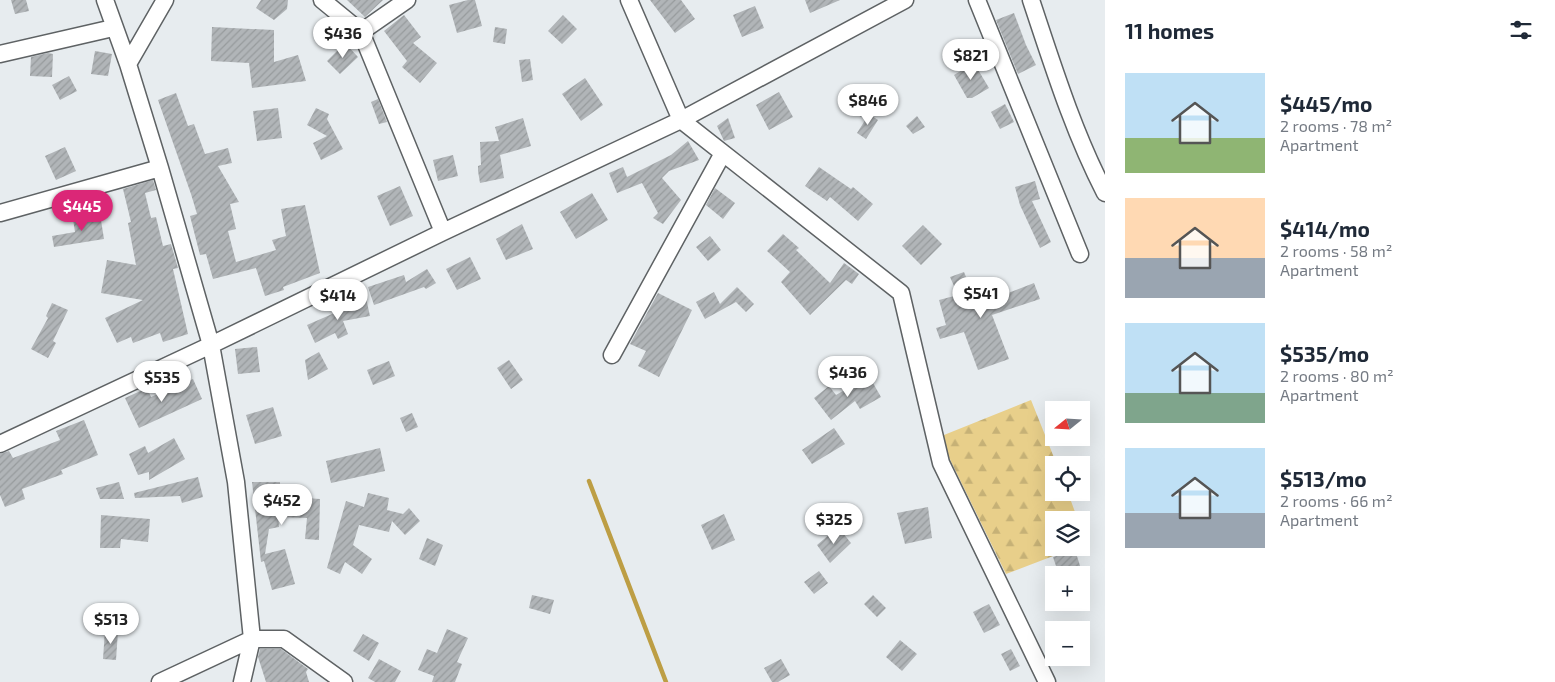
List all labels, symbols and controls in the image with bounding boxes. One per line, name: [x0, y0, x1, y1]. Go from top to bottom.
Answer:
icon: filters: [1507, 16, 1535, 44]
pin: $436: [313, 17, 373, 59]
text: 11 homes: [1125, 18, 1214, 43]
text: $436: [324, 23, 362, 42]
pin: $821: [941, 38, 1001, 81]
text: $821: [953, 45, 989, 64]
pin: $846: [838, 84, 898, 126]
text: $846: [849, 90, 887, 109]
text: $445/mo: [1280, 91, 1372, 116]
icon: home: [1165, 93, 1225, 153]
text: 2 rooms · 78 m²: [1280, 116, 1392, 135]
text: Apartment: [1280, 135, 1359, 154]
pin: $445: [52, 190, 112, 232]
text: $445: [63, 196, 101, 215]
text: $414/mo: [1280, 216, 1370, 241]
icon: home: [1165, 218, 1225, 278]
text: 2 rooms · 58 m²: [1280, 241, 1393, 260]
text: Apartment: [1280, 260, 1359, 279]
pin: $541: [951, 276, 1011, 319]
pin: $414: [308, 278, 368, 321]
text: $541: [963, 283, 999, 302]
text: $414: [320, 285, 356, 304]
text: $535/mo: [1280, 341, 1369, 366]
icon: home: [1165, 343, 1225, 403]
pin: $436: [818, 356, 878, 398]
pin: $535: [132, 360, 192, 403]
text: $436: [829, 362, 867, 381]
text: 2 rooms · 80 m²: [1280, 366, 1394, 385]
text: $535: [144, 367, 180, 386]
text: Apartment: [1280, 385, 1359, 404]
north arrow: [1045, 401, 1090, 446]
map controls: [1045, 401, 1090, 666]
button: locate: [1045, 456, 1090, 501]
text: $513/mo: [1280, 466, 1367, 491]
icon: home: [1165, 468, 1225, 528]
pin: $452: [252, 484, 312, 526]
text: $452: [263, 490, 301, 509]
text: 2 rooms · 66 m²: [1280, 491, 1393, 510]
pin: $325: [804, 502, 864, 545]
text: $325: [816, 509, 852, 528]
text: Apartment: [1280, 510, 1359, 529]
button: layers: [1045, 511, 1090, 556]
button: +: [1045, 566, 1090, 611]
pin: $513: [81, 602, 141, 645]
text: $513: [94, 609, 128, 628]
button: −: [1045, 621, 1090, 666]

